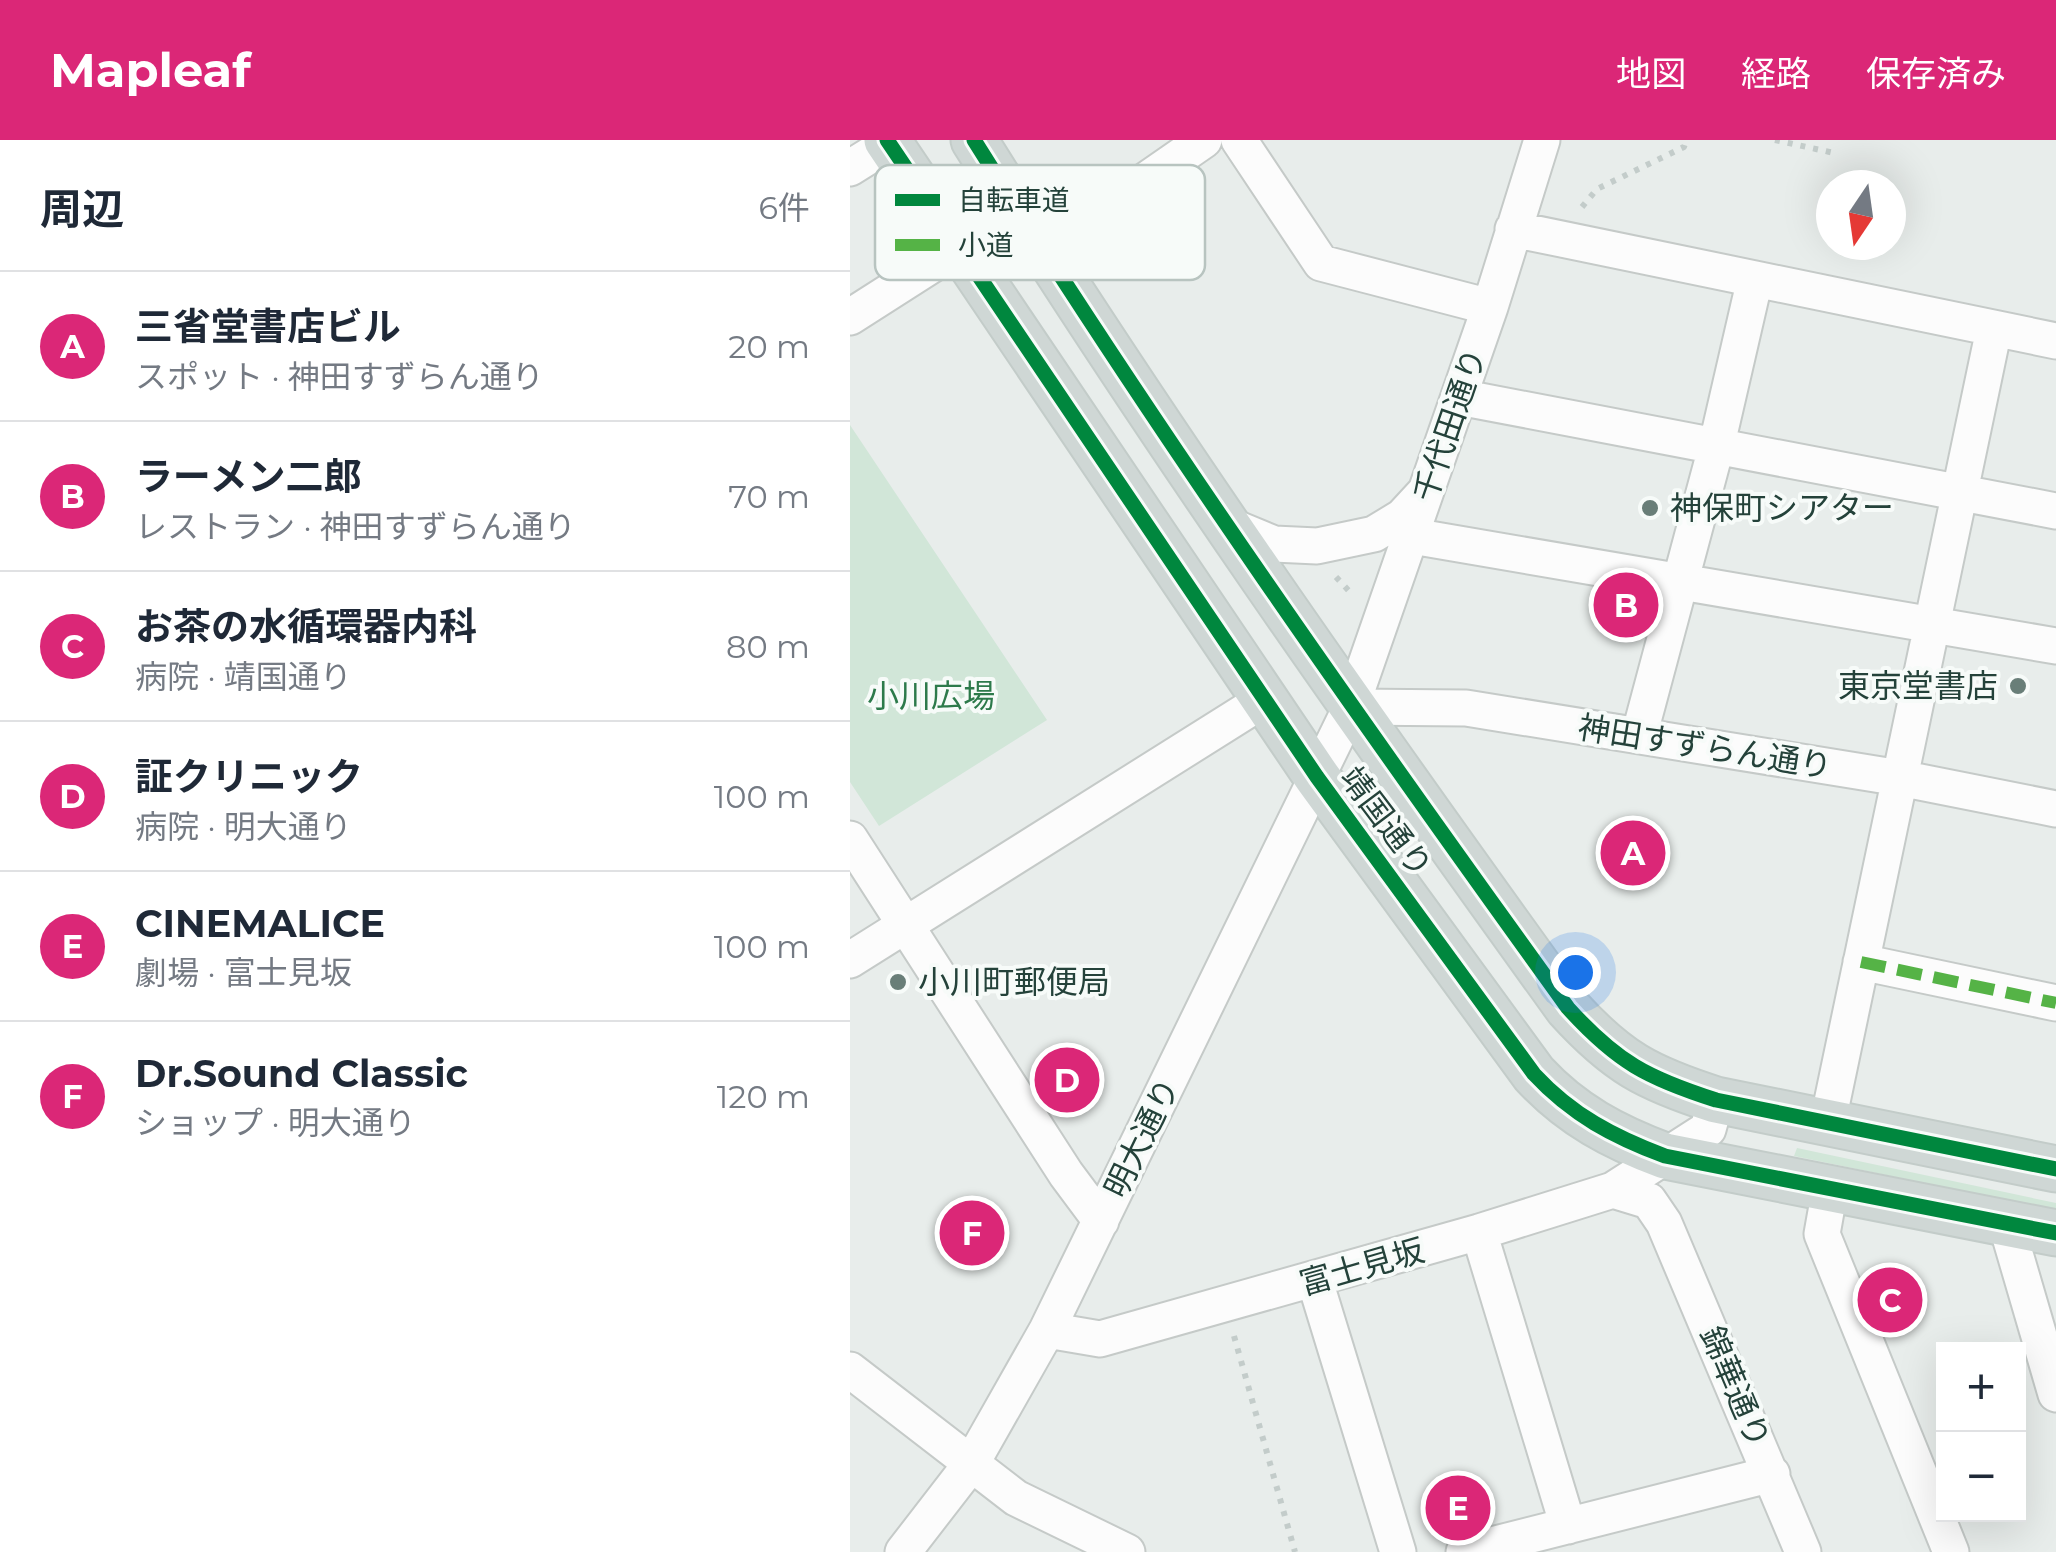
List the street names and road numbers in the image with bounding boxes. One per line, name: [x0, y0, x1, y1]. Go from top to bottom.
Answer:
street label: 千代田通り: [1405, 343, 1494, 507]
street label: 神田すずらん通り: [1576, 707, 1835, 786]
street label: 靖国通り: [1332, 759, 1440, 885]
street label: 明大通り: [1096, 1072, 1187, 1204]
street label: 富士見坂: [1295, 1230, 1429, 1303]
street label: 錦華通り: [1693, 1320, 1778, 1453]

